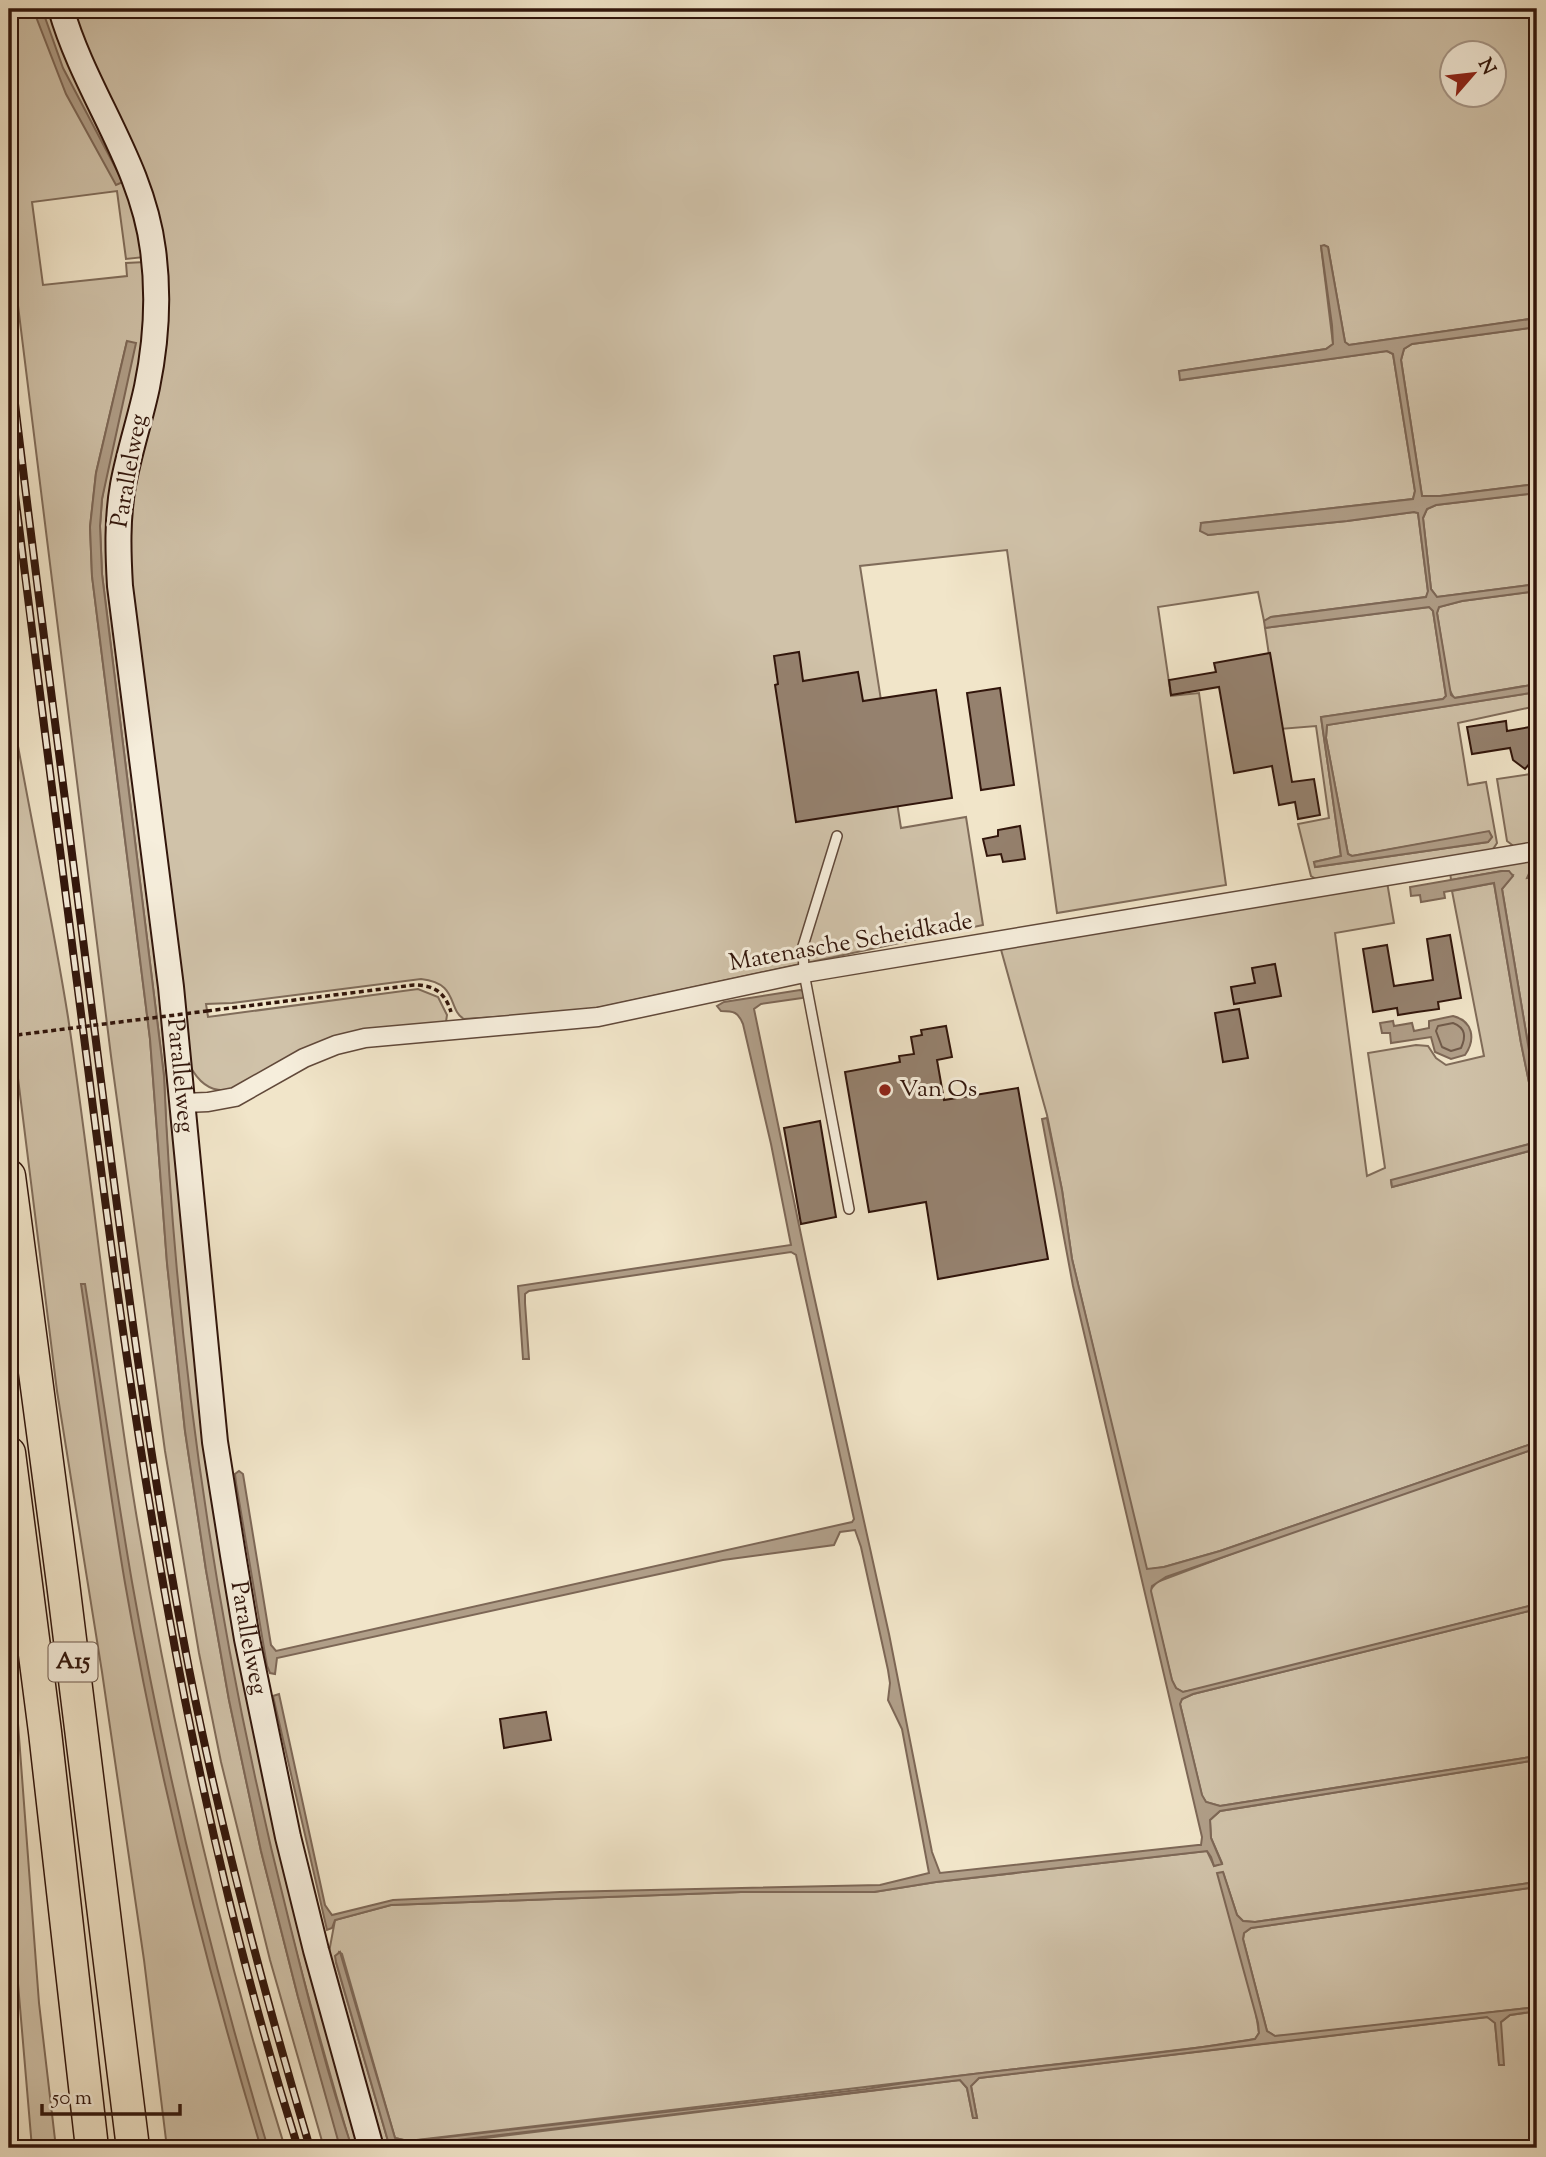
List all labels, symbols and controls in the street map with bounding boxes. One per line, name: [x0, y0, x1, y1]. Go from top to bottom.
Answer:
north arrow: [1438, 38, 1508, 108]
text: N: [1470, 54, 1501, 80]
street label: Parallelweg: [103, 411, 157, 530]
street label: Matenasche Scheidkade: [727, 905, 975, 981]
street label: Parallelweg: [157, 1017, 202, 1135]
place label: Van Os: [899, 1073, 977, 1107]
marker: Van Os: [877, 1082, 893, 1098]
street label: Parallelweg: [221, 1579, 275, 1698]
road number: A15: [48, 1642, 98, 1681]
scale bar: [42, 2073, 180, 2117]
text: 50 m: [51, 2084, 92, 2114]

